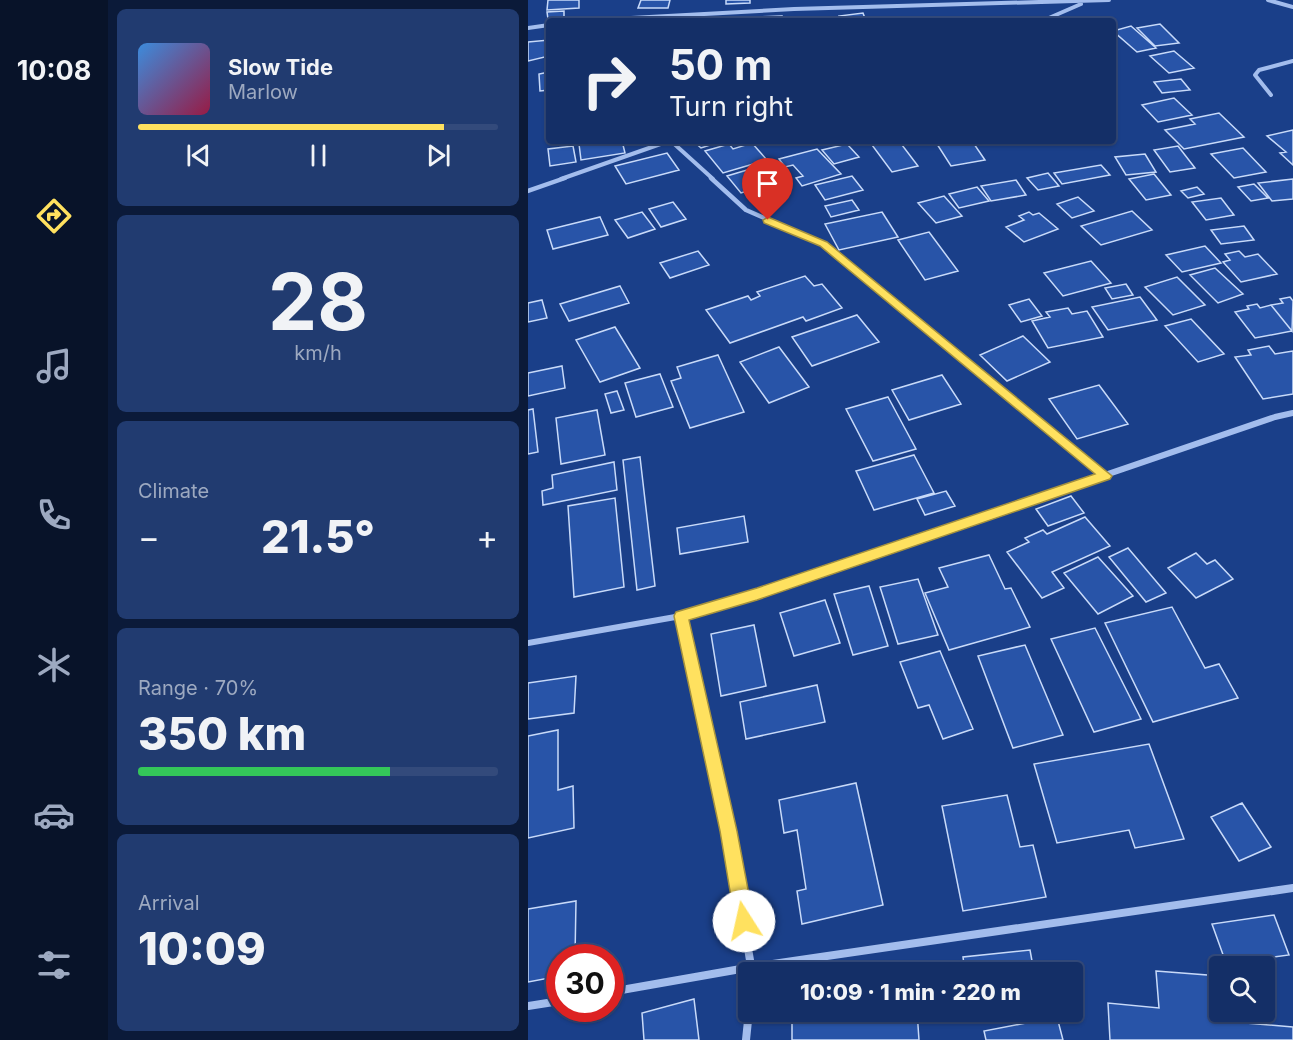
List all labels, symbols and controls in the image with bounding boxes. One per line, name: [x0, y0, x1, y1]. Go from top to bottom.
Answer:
text: 50 m: [669, 39, 772, 90]
icon: right: [570, 42, 648, 120]
text: 10:08: [17, 54, 91, 87]
text: Slow Tide: [228, 54, 333, 80]
text: Marlow: [228, 80, 298, 104]
text: Turn right: [669, 90, 793, 123]
icon: previous: [182, 139, 215, 172]
icon: pause: [302, 139, 335, 172]
icon: next: [422, 139, 455, 172]
pin: [742, 158, 793, 220]
icon: arrive: [751, 167, 784, 200]
icon: directions: [33, 195, 75, 237]
text: 28: [268, 254, 368, 349]
text: km/h: [294, 341, 342, 365]
icon: music: [33, 345, 75, 387]
text: Climate: [138, 479, 209, 503]
icon: phone: [33, 494, 75, 536]
text: 21.5°: [261, 509, 375, 564]
text: −: [138, 517, 160, 557]
text: +: [476, 517, 498, 557]
icon: climate: [33, 644, 75, 686]
text: Range · 70%: [138, 676, 258, 700]
text: 350 km: [138, 706, 306, 761]
icon: car: [33, 794, 75, 836]
position arrow: [712, 889, 776, 953]
text: Arrival: [138, 891, 200, 915]
text: 10:09: [138, 921, 266, 976]
icon: filters: [33, 944, 75, 986]
speed limit sign: 30: [546, 944, 624, 1022]
map controls: [1209, 956, 1275, 1022]
button: search: [1209, 956, 1275, 1022]
text: 10:09 · 1 min · 220 m: [800, 979, 1021, 1005]

